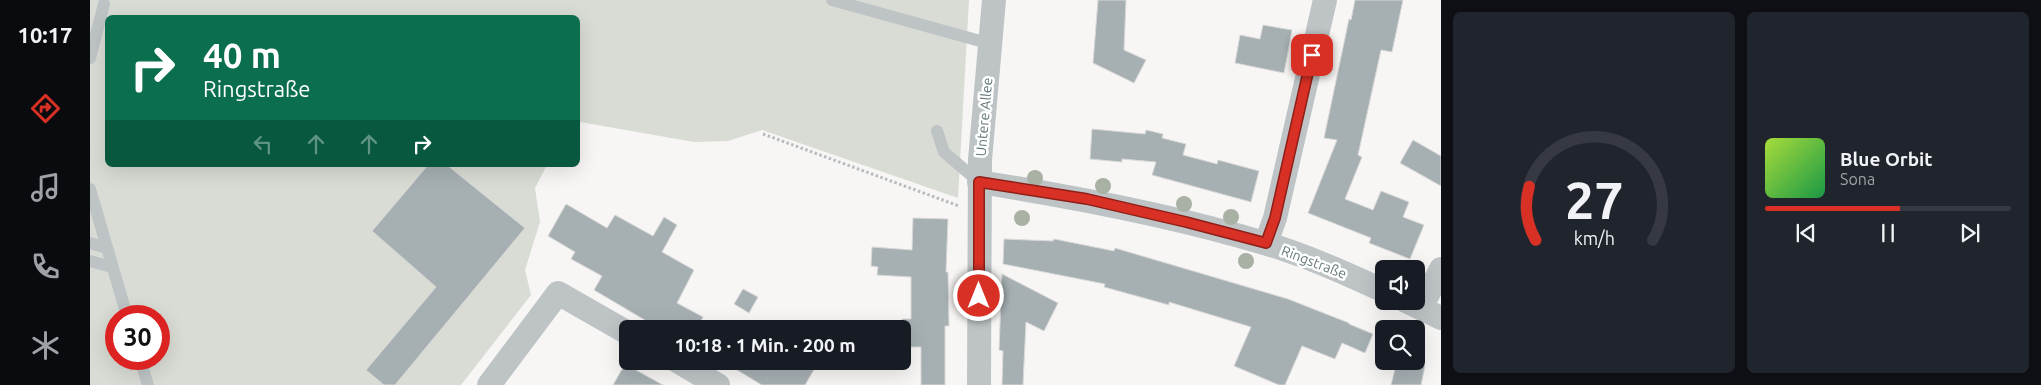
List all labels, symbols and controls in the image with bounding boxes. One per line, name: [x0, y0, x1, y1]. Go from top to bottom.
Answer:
text: 10:17: [17, 22, 73, 47]
pin: [1291, 34, 1333, 76]
icon: right: [120, 35, 185, 100]
text: 40 m: [203, 35, 281, 75]
icon: arrive: [1298, 41, 1326, 69]
text: Ringstraße: [203, 76, 311, 101]
street label: Untere Allee: [973, 77, 995, 157]
icon: directions: [28, 91, 63, 126]
icon: left: [249, 130, 277, 158]
icon: ahead: [302, 130, 330, 158]
icon: ahead: [355, 130, 383, 158]
icon: right: [408, 130, 436, 158]
text: Blue Orbit: [1840, 148, 1933, 170]
icon: music: [28, 170, 63, 205]
text: Sona: [1840, 170, 1875, 188]
text: 27: [1565, 171, 1623, 229]
icon: previous: [1792, 219, 1820, 247]
icon: pause: [1874, 219, 1902, 247]
icon: next: [1956, 219, 1984, 247]
text: km/h: [1573, 228, 1615, 248]
street label: Ringstraße: [1279, 242, 1349, 282]
icon: phone: [28, 249, 63, 284]
map controls: [1375, 260, 1425, 370]
button: sound: [1375, 260, 1425, 310]
position arrow: [952, 269, 1004, 321]
speed limit sign: 30: [105, 305, 170, 370]
button: search: [1375, 320, 1425, 370]
icon: climate: [28, 328, 63, 363]
text: 10:18 · 1 Min. · 200 m: [674, 334, 856, 356]

